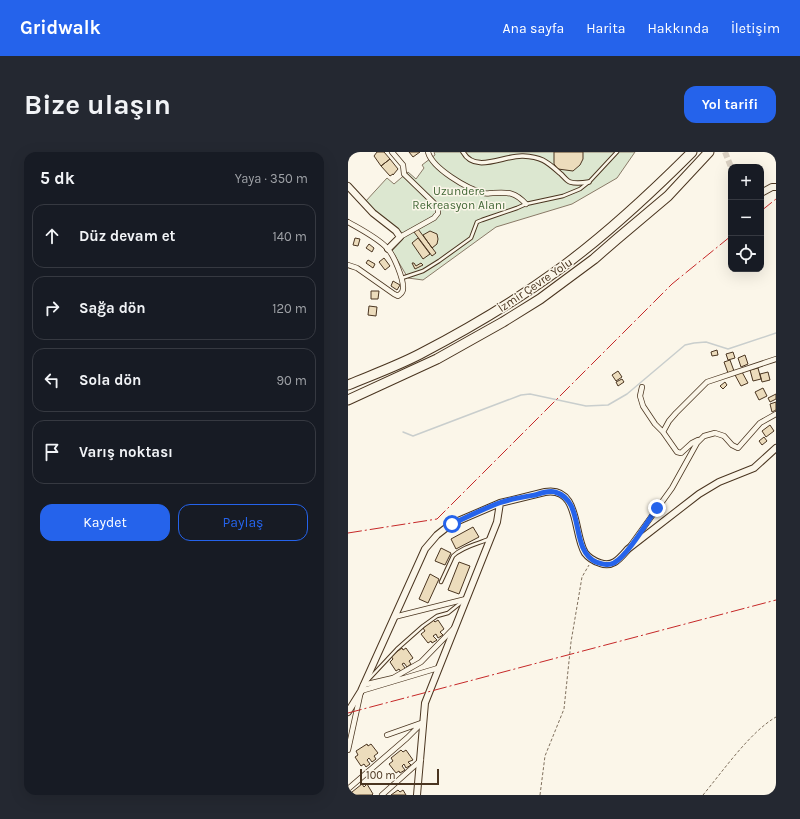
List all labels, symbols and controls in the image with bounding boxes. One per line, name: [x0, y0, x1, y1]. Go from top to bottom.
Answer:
text: Gridwalk: [20, 17, 101, 39]
text: Ana sayfa: [503, 20, 564, 37]
text: Harita: [586, 20, 625, 37]
text: Hakkında: [647, 20, 709, 37]
text: İletişim: [731, 20, 780, 37]
button: Yol tarifi: [684, 86, 776, 123]
text: Bize ulaşın: [24, 88, 171, 121]
map controls: [728, 164, 764, 272]
button: +: [728, 164, 764, 200]
text: 5 dk: [40, 168, 75, 188]
text: Yaya · 350 m: [235, 171, 308, 186]
park label: Uzundere Rekreasyon Alanı: [412, 184, 506, 212]
button: −: [728, 200, 764, 236]
icon: ahead: [41, 225, 63, 247]
text: Düz devam et: [79, 227, 176, 245]
text: 140 m: [272, 229, 307, 244]
button: locate: [728, 236, 764, 272]
street label: İzmir Çevre Yolu: [495, 255, 575, 315]
icon: right: [41, 297, 63, 319]
text: Sağa dön: [79, 299, 146, 317]
text: 120 m: [272, 301, 307, 316]
icon: left: [41, 369, 63, 391]
text: Sola dön: [79, 371, 141, 389]
text: 90 m: [276, 373, 307, 388]
icon: arrive: [41, 441, 63, 463]
text: Varış noktası: [79, 443, 173, 461]
route end: [648, 499, 666, 517]
button: Kaydet: [40, 504, 170, 541]
button: Paylaş: [178, 504, 308, 541]
route start: [443, 515, 461, 533]
scale bar: [360, 767, 439, 786]
text: 100 m: [366, 769, 396, 782]

